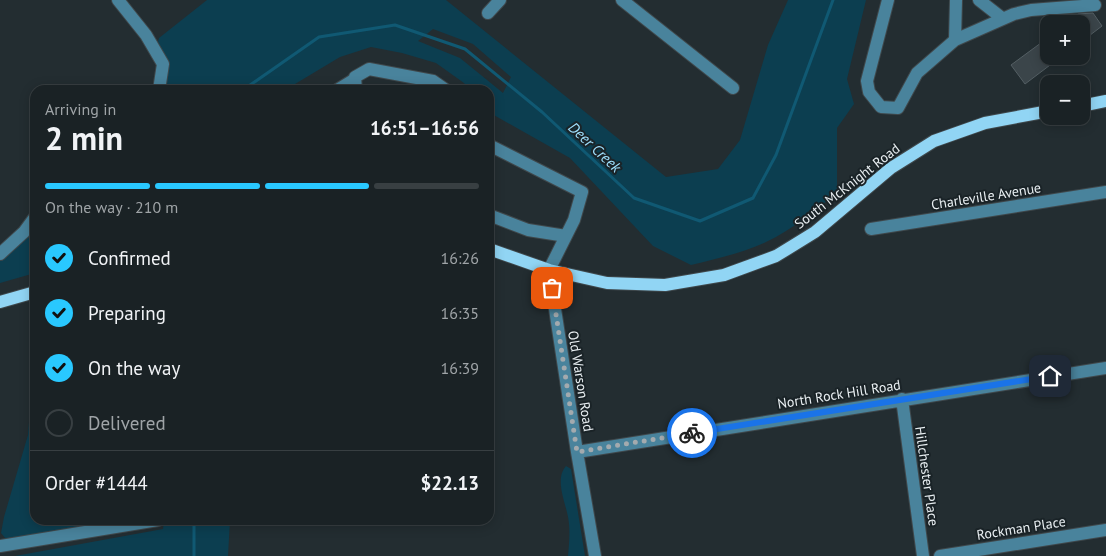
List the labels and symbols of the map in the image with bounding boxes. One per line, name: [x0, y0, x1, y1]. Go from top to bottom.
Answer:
water label: Deer Creek: [565, 118, 626, 177]
street label: South McKnight Road: [791, 139, 903, 233]
street label: Charleville Avenue: [930, 178, 1042, 214]
pin: [531, 267, 573, 309]
street label: Old Warson Road: [564, 329, 598, 433]
pin: [1029, 355, 1071, 397]
street label: North Rock Hill Road: [776, 375, 902, 413]
courier: [667, 408, 717, 458]
street label: Hillchester Place: [911, 425, 943, 527]
street label: Rockman Place: [975, 512, 1067, 544]

